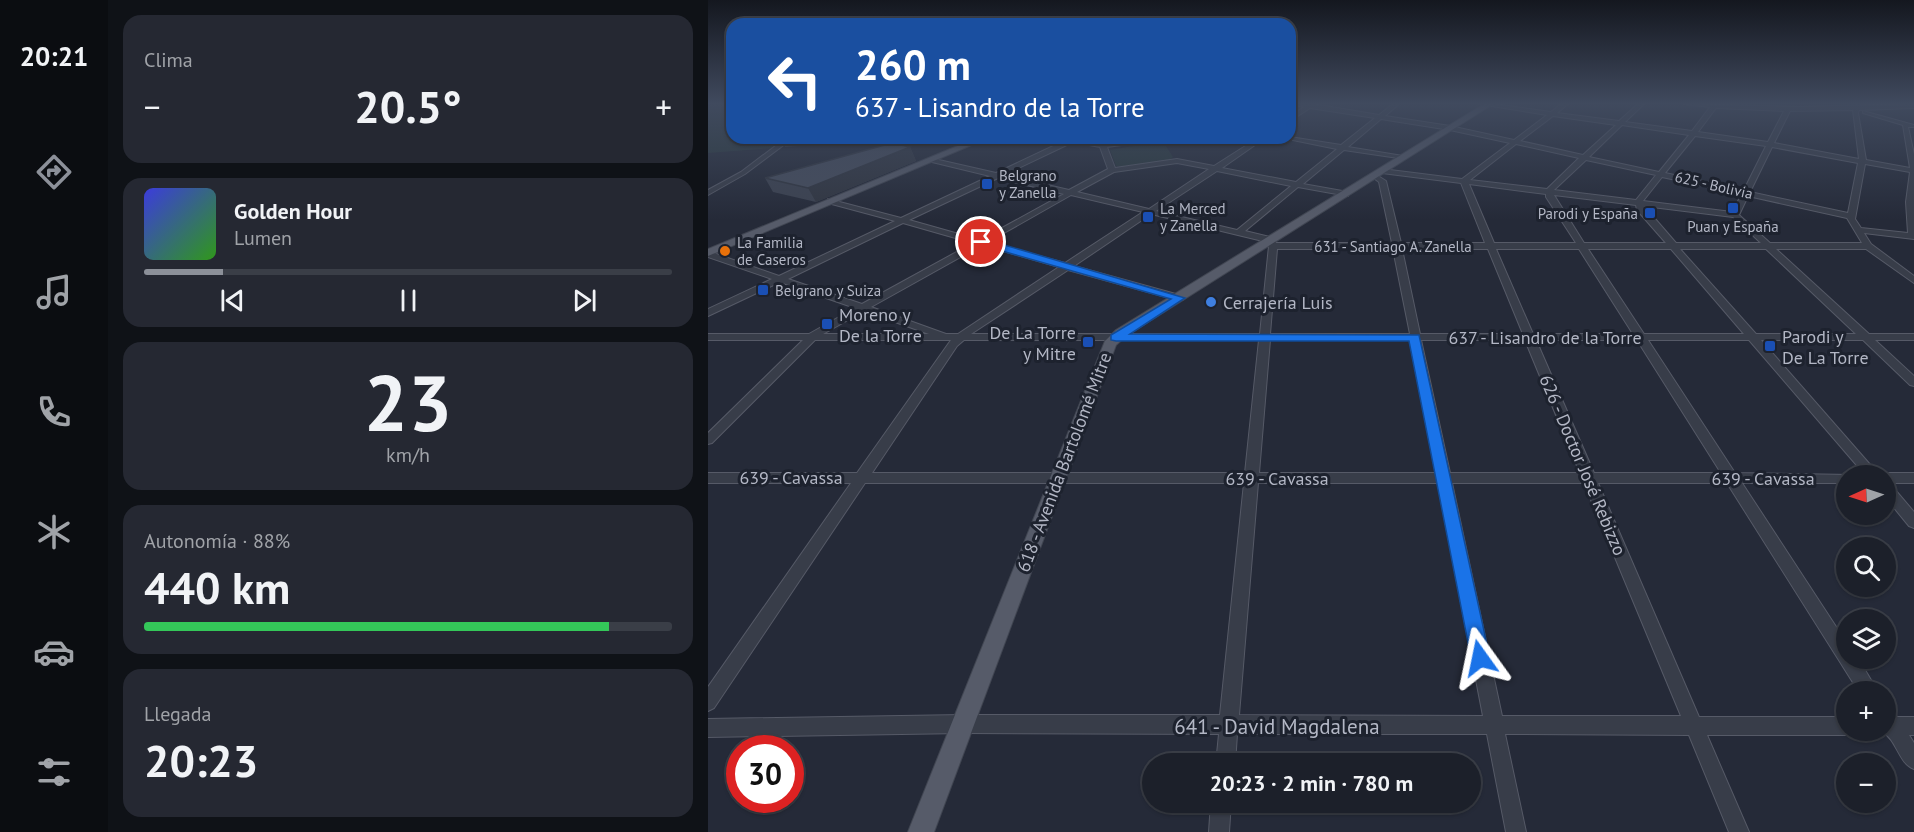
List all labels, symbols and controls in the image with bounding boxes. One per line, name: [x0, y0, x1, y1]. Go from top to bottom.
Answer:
text: 260 m: [855, 37, 971, 92]
text: 20:21: [20, 39, 88, 73]
icon: left: [756, 42, 834, 120]
text: Clima: [144, 47, 193, 73]
text: 20.5°: [354, 77, 462, 135]
text: −: [144, 85, 161, 128]
text: +: [655, 85, 672, 128]
text: 637 - Lisandro de la Torre: [855, 90, 1145, 124]
icon: directions: [33, 151, 75, 193]
place label: Belgrano y Zanella: [999, 166, 1057, 202]
street label: 625 - Bolivia: [1673, 167, 1755, 203]
marker: Belgrano y Zanella: [980, 177, 994, 191]
text: Golden Hour: [234, 197, 352, 225]
place label: La Merced y Zanella: [1160, 199, 1226, 235]
marker: Puan y España: [1726, 201, 1740, 215]
place label: Parodi y España: [1538, 204, 1638, 223]
marker: Parodi y España: [1643, 206, 1657, 220]
marker: La Merced y Zanella: [1141, 210, 1155, 224]
pin: [955, 216, 1006, 267]
place label: Puan y España: [1687, 217, 1779, 236]
text: Lumen: [234, 225, 292, 251]
icon: arrive: [964, 225, 997, 258]
place label: La Familia de Caseros: [737, 233, 806, 269]
street label: 631 - Santiago A. Zanella: [1314, 237, 1472, 256]
marker: La Familia de Caseros: [718, 244, 732, 258]
icon: music: [33, 271, 75, 313]
place label: Belgrano y Suiza: [775, 281, 881, 300]
marker: Belgrano y Suiza: [756, 283, 770, 297]
icon: previous: [216, 284, 249, 317]
icon: pause: [392, 284, 425, 317]
icon: next: [568, 284, 601, 317]
place label: Cerrajería Luis: [1223, 291, 1333, 314]
marker: Cerrajería Luis: [1204, 295, 1218, 309]
place label: Moreno y De la Torre: [839, 303, 922, 347]
marker: Moreno y De la Torre: [820, 317, 834, 331]
place label: De La Torre y Mitre: [989, 321, 1076, 365]
place label: Parodi y De La Torre: [1782, 325, 1869, 369]
street label: 637 - Lisandro de la Torre: [1448, 326, 1642, 349]
marker: De La Torre y Mitre: [1081, 335, 1095, 349]
marker: Parodi y De La Torre: [1763, 339, 1777, 353]
street label: 618 - Avenida Bartolomé Mitre: [1011, 349, 1117, 575]
text: 23: [364, 352, 452, 453]
street label: 626 - Doctor José Rebizzo: [1535, 371, 1631, 559]
icon: phone: [33, 391, 75, 433]
text: km/h: [386, 442, 430, 468]
north arrow: [1836, 465, 1896, 525]
map controls: [1836, 465, 1896, 813]
street label: 639 - Cavassa: [739, 466, 843, 489]
street label: 639 - Cavassa: [1225, 467, 1329, 490]
street label: 639 - Cavassa: [1711, 467, 1815, 490]
icon: climate: [33, 511, 75, 553]
text: Autonomía · 88%: [144, 528, 290, 554]
button: search: [1836, 537, 1896, 597]
text: 440 km: [144, 558, 290, 616]
button: layers: [1836, 609, 1896, 669]
position arrow: [1448, 626, 1512, 690]
icon: car: [33, 631, 75, 673]
button: +: [1836, 681, 1896, 741]
text: Llegada: [144, 701, 211, 727]
street label: 641 - David Magdalena: [1174, 713, 1380, 740]
text: 20:23: [144, 731, 258, 789]
speed limit sign: 30: [726, 735, 804, 813]
icon: filters: [33, 751, 75, 793]
button: −: [1836, 753, 1896, 813]
text: 20:23 · 2 min · 780 m: [1210, 769, 1413, 797]

